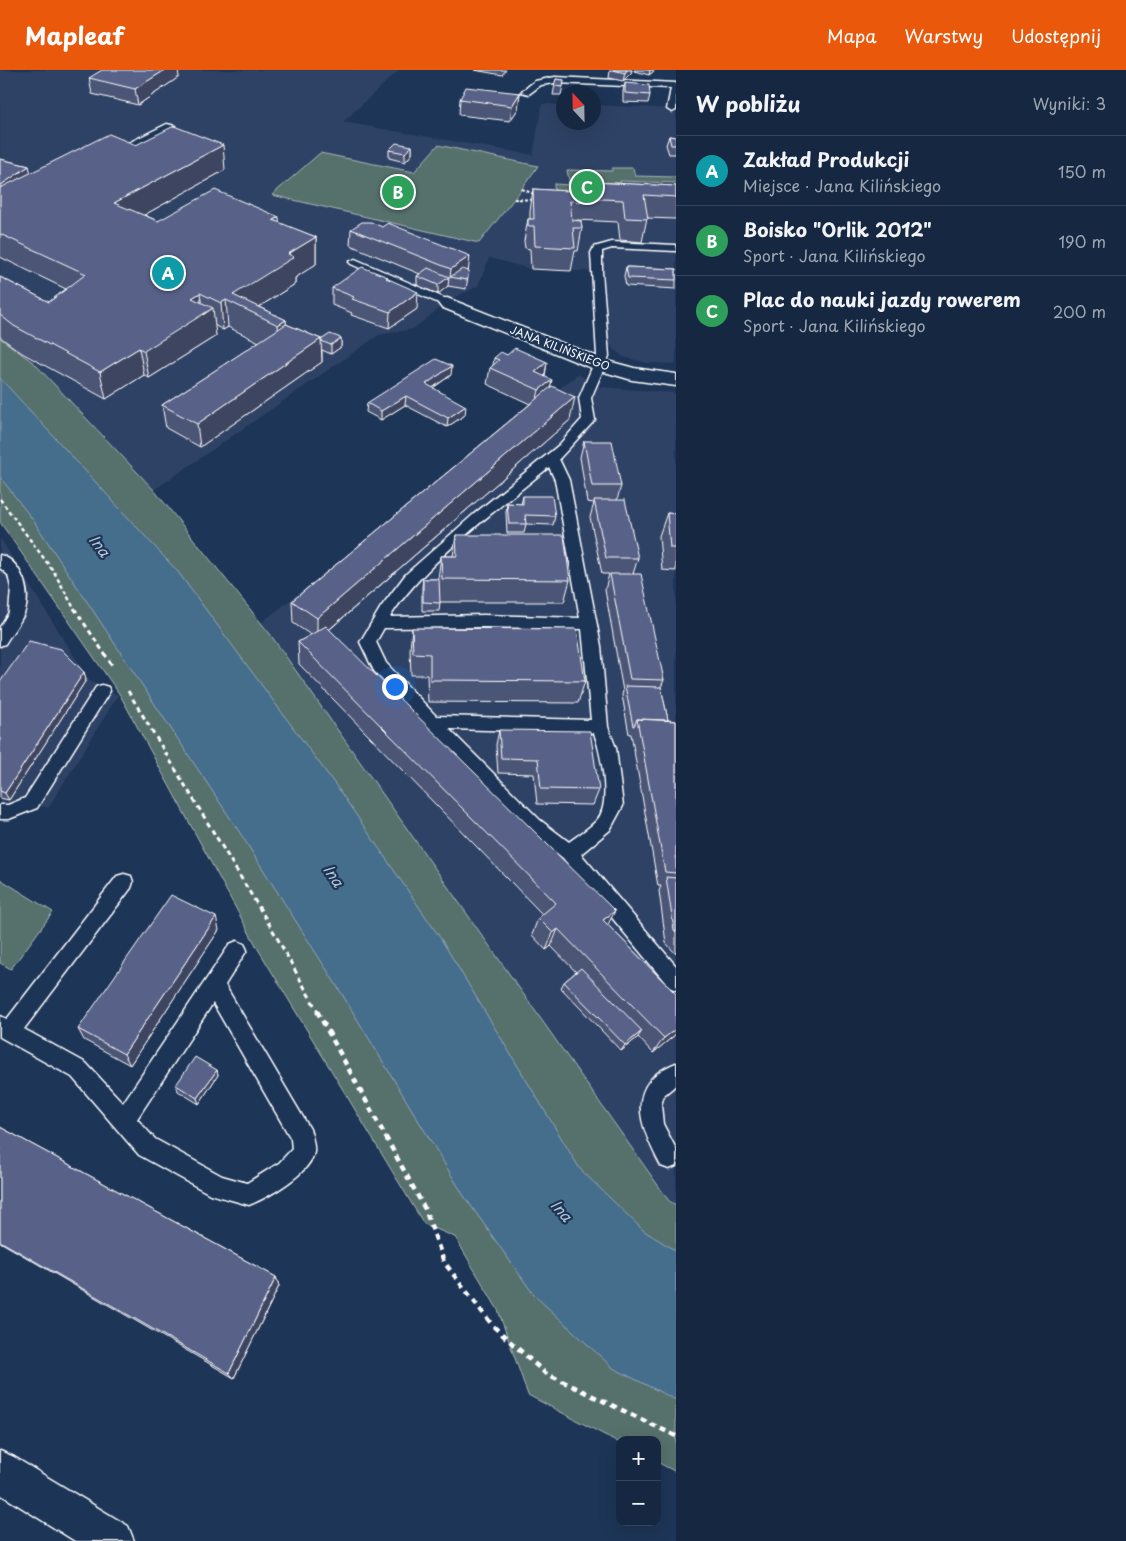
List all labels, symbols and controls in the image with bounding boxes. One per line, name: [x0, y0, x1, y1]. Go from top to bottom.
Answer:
text: Mapleaf: [25, 17, 124, 53]
text: Mapa: [827, 22, 877, 49]
text: Warstwy: [905, 22, 983, 49]
text: Udostępnij: [1011, 22, 1101, 49]
north arrow: [556, 85, 601, 130]
text: W pobliżu: [696, 87, 801, 119]
text: Wyniki: 3: [1033, 91, 1106, 115]
text: Zakład Produkcji: [743, 145, 909, 173]
text: A: [706, 159, 718, 183]
text: 150 m: [1058, 159, 1106, 183]
pin: C: [571, 168, 603, 206]
pin: B: [382, 173, 414, 211]
text: Miejsce · Jana Kilińskiego: [743, 173, 941, 197]
text: Boisko "Orlik 2012": [743, 215, 932, 243]
text: B: [707, 229, 717, 253]
text: 190 m: [1058, 229, 1106, 253]
text: Sport · Jana Kilińskiego: [743, 243, 926, 267]
pin: A: [152, 254, 184, 292]
text: Plac do nauki jazdy rowerem: [743, 285, 1021, 313]
text: C: [706, 299, 718, 323]
text: 200 m: [1053, 299, 1106, 323]
text: Sport · Jana Kilińskiego: [743, 313, 926, 337]
street label: JANA KILIŃSKIEGO: [508, 321, 613, 374]
water label: Ina: [84, 529, 117, 562]
your location: [382, 674, 408, 700]
water label: Ina: [318, 859, 351, 892]
water label: Ina: [546, 1194, 579, 1227]
map controls: [616, 1436, 661, 1526]
button: +: [616, 1436, 661, 1481]
button: −: [616, 1481, 661, 1526]

